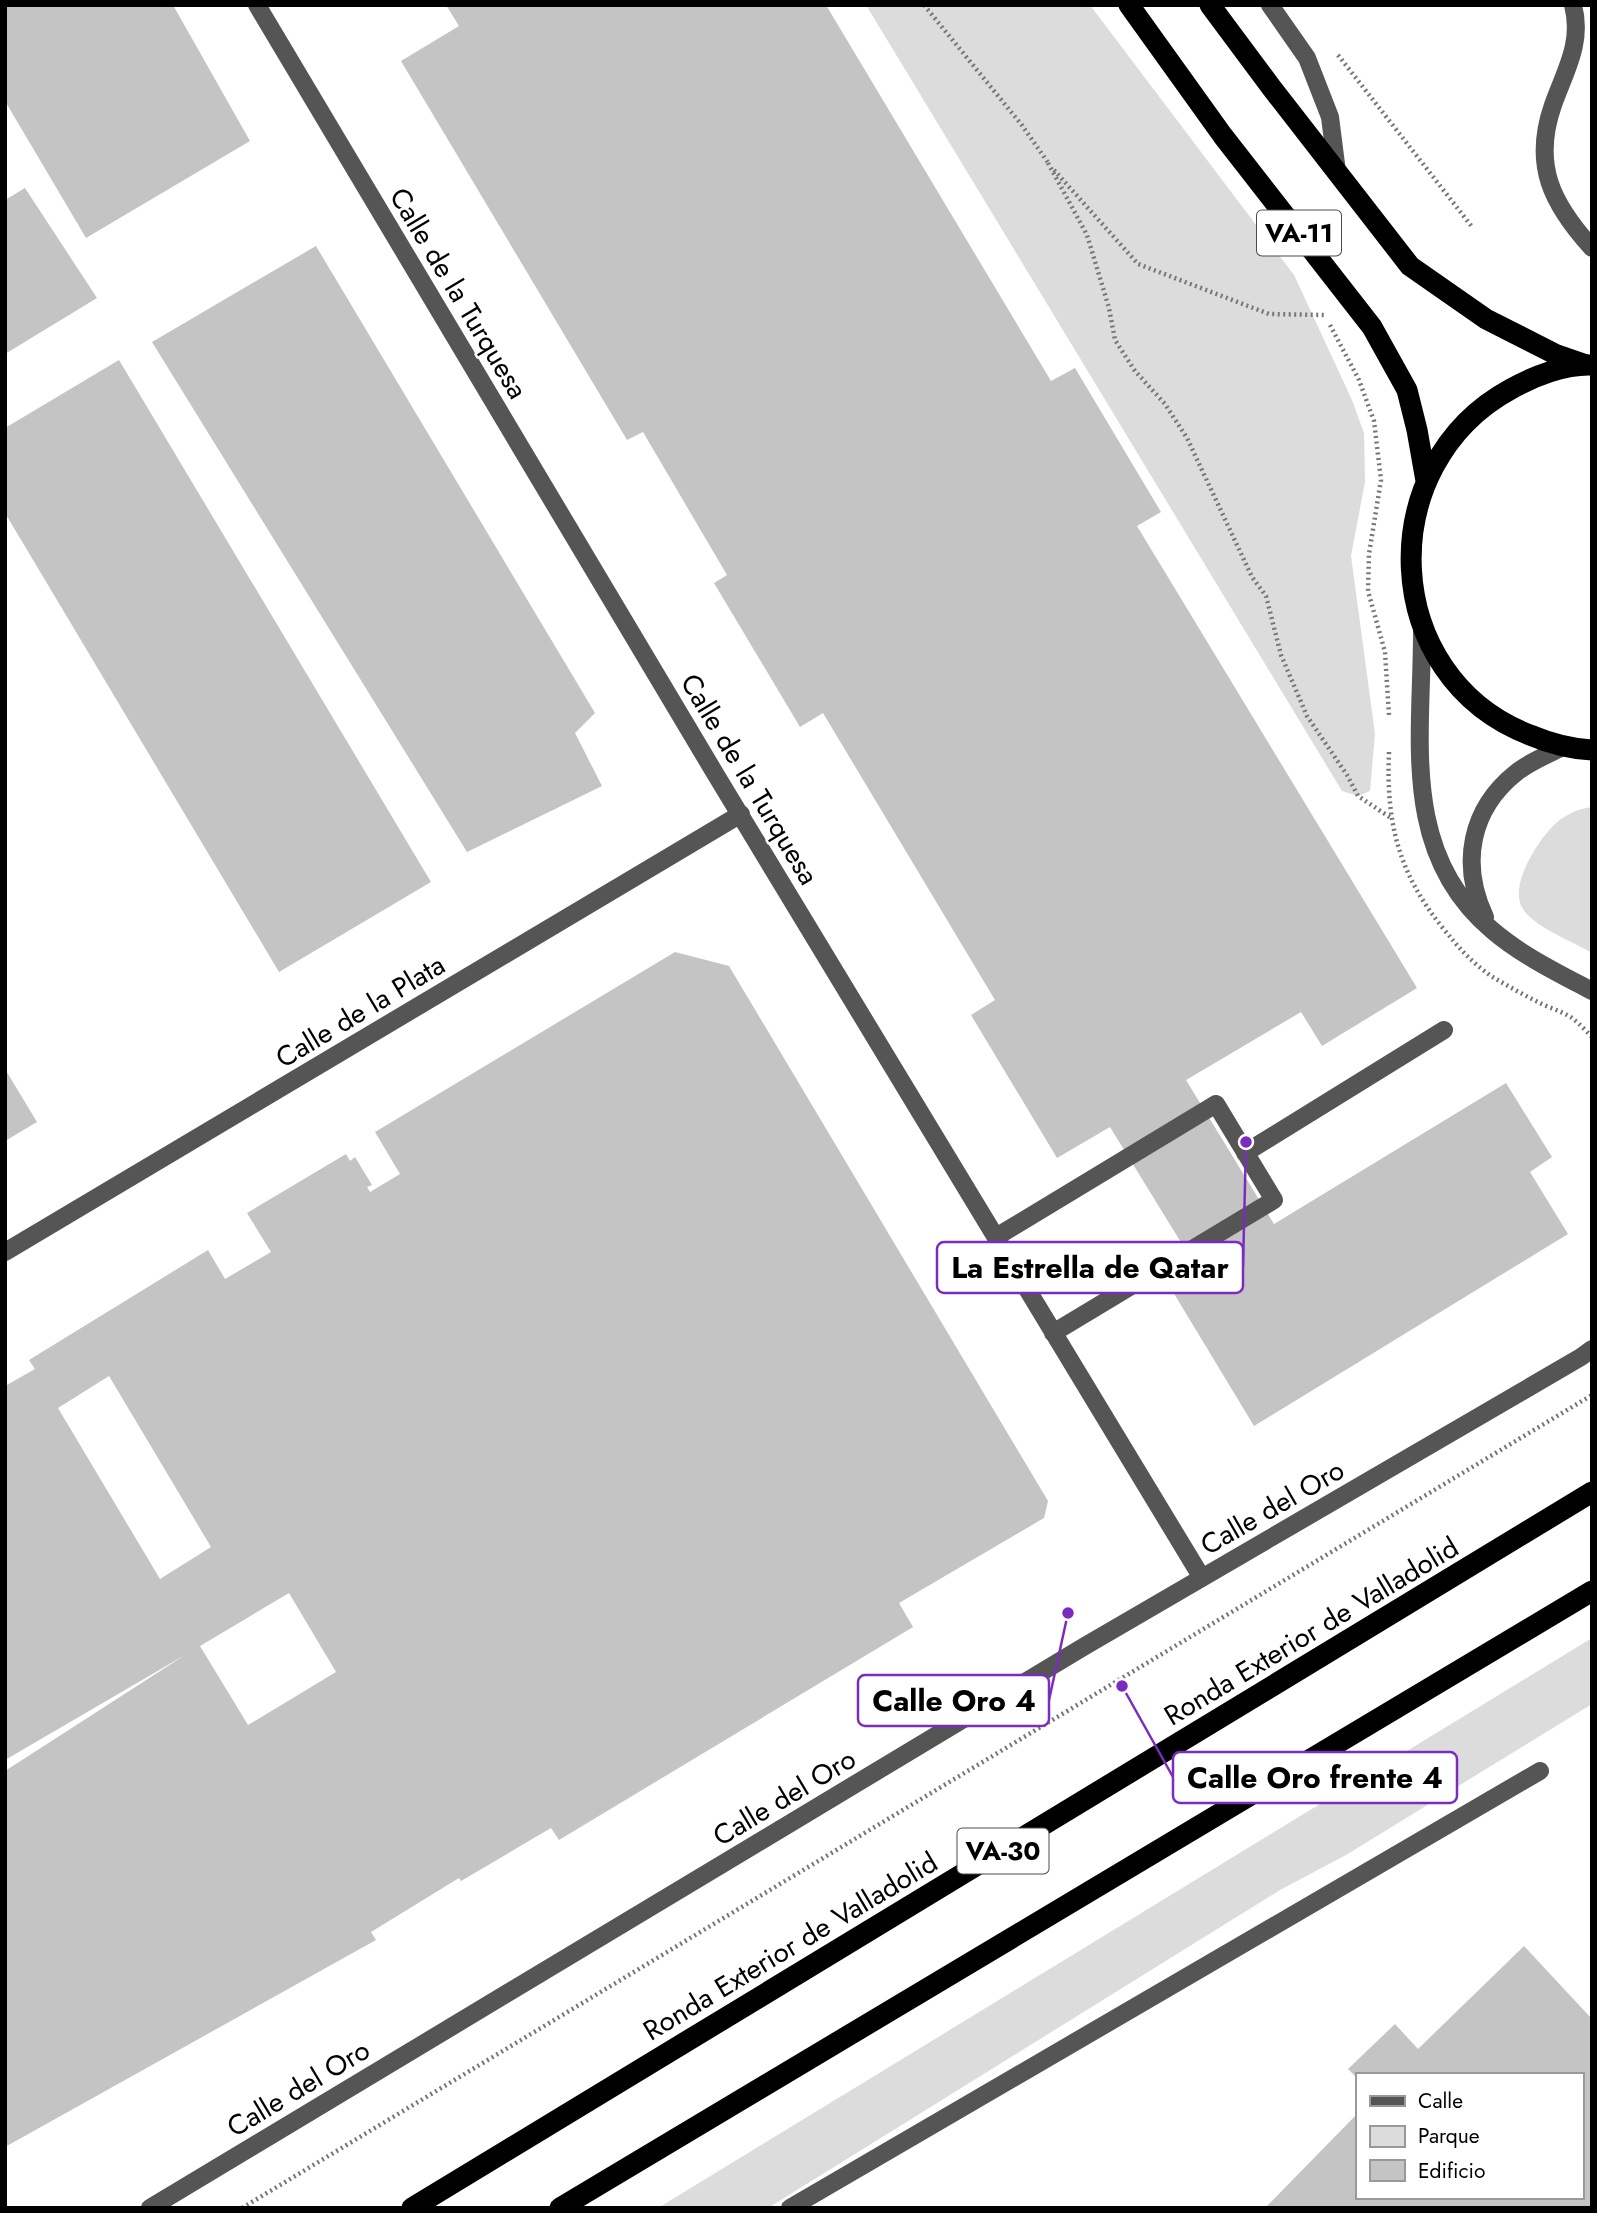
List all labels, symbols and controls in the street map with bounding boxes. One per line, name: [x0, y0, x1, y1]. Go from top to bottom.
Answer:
street label: Calle de la Turquesa: [379, 180, 538, 407]
road number: VA-11: [1257, 210, 1341, 256]
street label: Calle de la Turquesa: [670, 666, 829, 893]
street label: Calle de la Plata: [268, 945, 453, 1078]
callout: La Estrella de Qatar: [937, 1242, 1243, 1293]
text: La Estrella de Qatar: [951, 1246, 1229, 1289]
street label: Calle del Oro: [1193, 1450, 1352, 1565]
street label: Ronda Exterior de Valladolid: [1156, 1527, 1466, 1736]
callout: Calle Oro 4: [858, 1675, 1049, 1726]
text: Calle Oro 4: [872, 1679, 1036, 1722]
street label: Calle del Oro: [705, 1739, 863, 1856]
callout: Calle Oro frente 4: [1173, 1752, 1457, 1803]
text: Calle Oro frente 4: [1187, 1756, 1443, 1799]
road number: VA-30: [958, 1828, 1048, 1874]
street label: Ronda Exterior de Valladolid: [635, 1842, 945, 2051]
street label: Calle del Oro: [219, 2030, 377, 2147]
legend: [1356, 2073, 1583, 2199]
text: Calle: [1418, 2086, 1463, 2116]
text: Parque: [1418, 2121, 1480, 2151]
text: Edificio: [1418, 2156, 1485, 2186]

